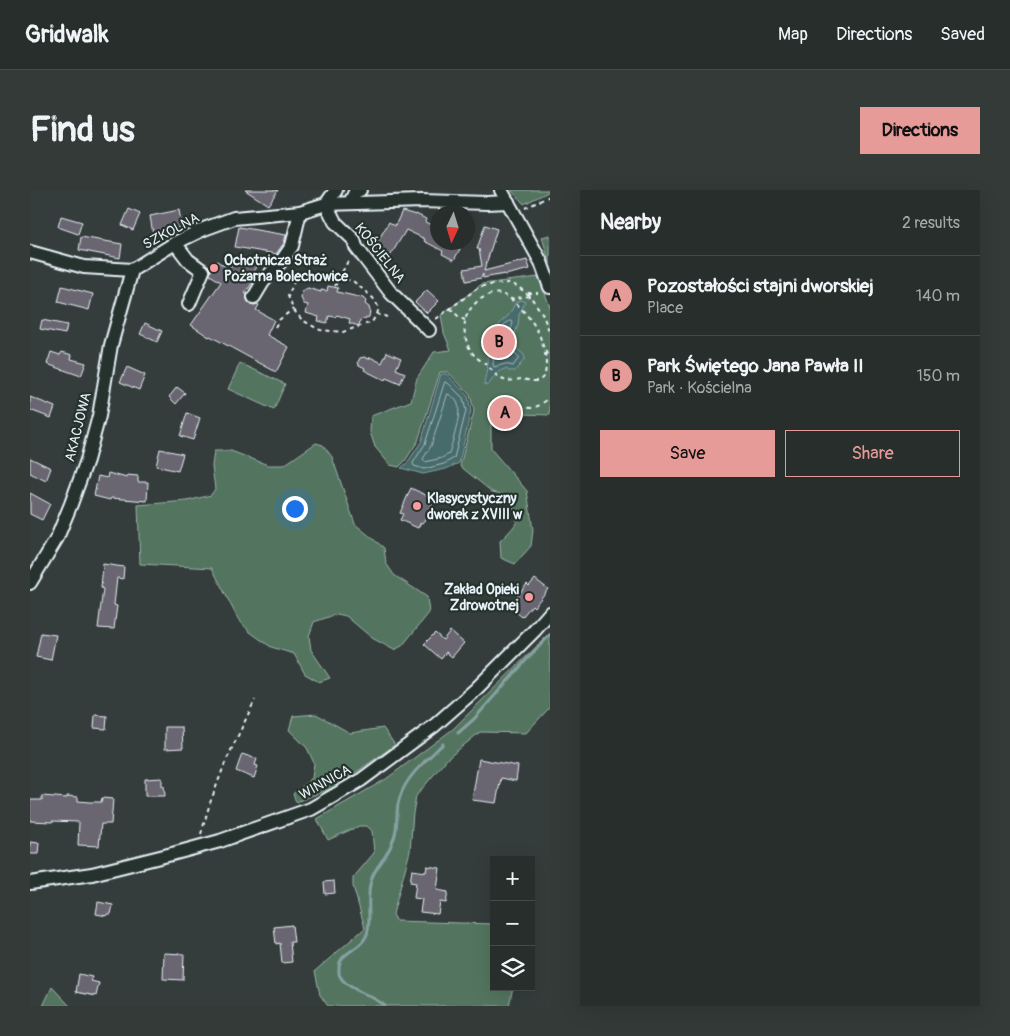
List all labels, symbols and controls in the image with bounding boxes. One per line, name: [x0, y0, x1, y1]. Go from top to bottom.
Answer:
text: Gridwalk: [25, 20, 109, 49]
text: Map: [778, 23, 808, 46]
text: Directions: [836, 23, 912, 46]
text: Saved: [940, 23, 985, 46]
button: Directions: [860, 107, 980, 154]
text: Find us: [30, 108, 135, 152]
north arrow: [430, 205, 475, 250]
street label: SZKOLNA: [140, 209, 202, 253]
text: Nearby: [600, 209, 661, 236]
text: 2 results: [902, 213, 960, 233]
street label: KOŚCIELNA: [351, 219, 410, 287]
place label: Ochotnicza Straż Pożarna Bolechowice: [224, 252, 349, 285]
marker: Ochotnicza Straż Pożarna Bolechowice: [208, 262, 220, 274]
text: Pozostałości stajni dworskiej: [647, 274, 874, 298]
text: A: [611, 286, 621, 306]
text: 140 m: [916, 286, 960, 306]
text: Place: [647, 298, 683, 318]
pin: B: [483, 323, 515, 361]
text: Park Świętego Jana Pawła II: [647, 354, 864, 378]
text: B: [611, 366, 621, 386]
text: 150 m: [916, 366, 960, 386]
text: Park · Kościelna: [647, 378, 752, 398]
street label: AKACJOWA: [61, 390, 95, 464]
pin: A: [489, 394, 521, 432]
button: Save: [600, 430, 775, 477]
button: Share: [785, 430, 960, 477]
place label: Klasycystyczny dworek z XVIII w: [427, 490, 523, 523]
your location: [282, 496, 308, 522]
marker: Klasycystyczny dworek z XVIII w: [411, 500, 423, 512]
place label: Zakład Opieki Zdrowotnej: [444, 581, 520, 614]
marker: Zakład Opieki Zdrowotnej: [523, 591, 535, 603]
street label: WINNICA: [296, 761, 354, 803]
map controls: [490, 856, 535, 991]
button: +: [490, 856, 535, 901]
button: −: [490, 901, 535, 946]
button: layers: [490, 946, 535, 991]

